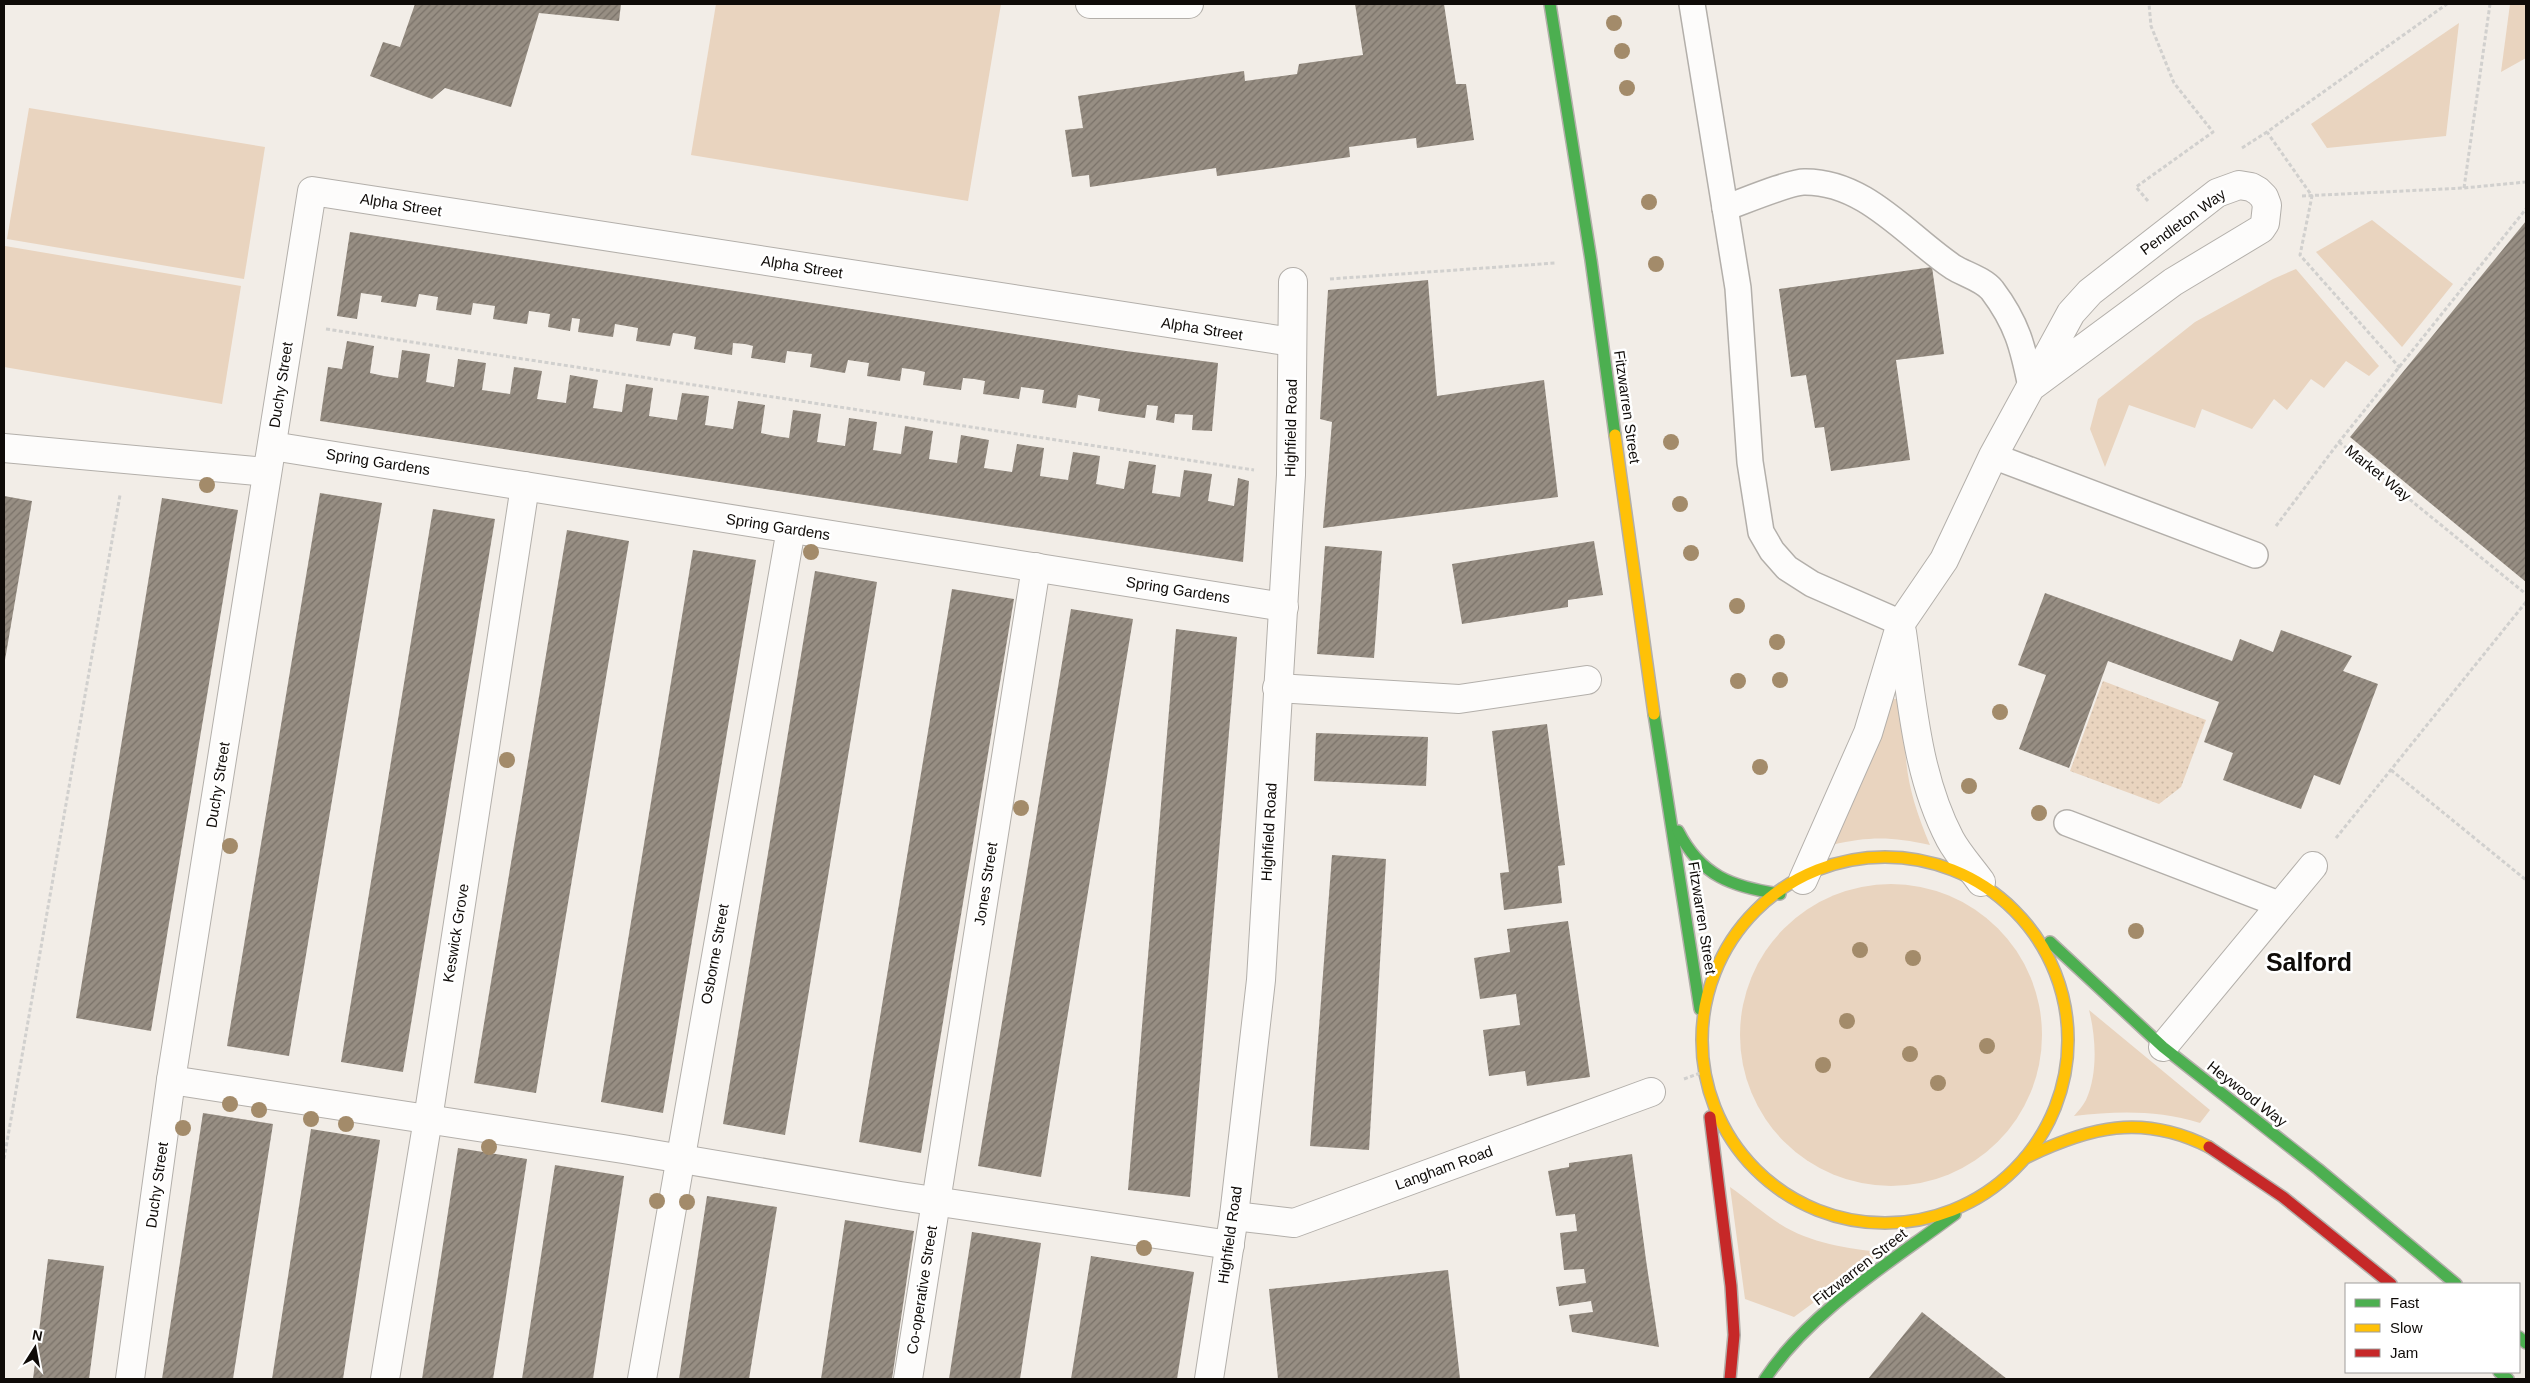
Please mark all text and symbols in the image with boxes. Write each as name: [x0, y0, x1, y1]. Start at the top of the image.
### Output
street label: Pendleton Way: [2137, 185, 2229, 258]
street label: Alpha Street: [359, 190, 444, 219]
street label: Alpha Street: [760, 252, 845, 281]
street label: Alpha Street: [1160, 314, 1245, 343]
street label: Duchy Street: [265, 340, 296, 429]
street label: Fitzwarren Street: [1611, 349, 1644, 465]
street label: Highfield Road: [1281, 379, 1300, 477]
street label: Market Way: [2342, 441, 2415, 505]
street label: Spring Gardens: [325, 445, 431, 478]
street label: Spring Gardens: [725, 510, 831, 543]
street label: Spring Gardens: [1125, 573, 1231, 606]
street label: Duchy Street: [202, 740, 233, 829]
street label: Highfield Road: [1257, 782, 1280, 882]
street label: Jones Street: [971, 840, 1001, 927]
street label: Fitzwarren Street: [1685, 860, 1720, 976]
street label: Keswick Grove: [439, 882, 472, 984]
street label: Osborne Street: [697, 902, 732, 1005]
district label: Salford: [2266, 948, 2352, 976]
street label: Heywood Way: [2204, 1057, 2291, 1130]
street label: Duchy Street: [142, 1140, 171, 1229]
street label: Langham Road: [1393, 1142, 1495, 1193]
street label: Highfield Road: [1214, 1185, 1245, 1285]
street label: Co-operative Street: [903, 1224, 940, 1355]
street label: Fitzwarren Street: [1809, 1224, 1911, 1308]
legend: [2345, 1283, 2520, 1373]
text: Fast: [2390, 1294, 2420, 1311]
text: Slow: [2390, 1319, 2423, 1336]
north arrow: [10, 1323, 60, 1373]
text: N: [31, 1326, 44, 1344]
text: Jam: [2390, 1344, 2418, 1361]

